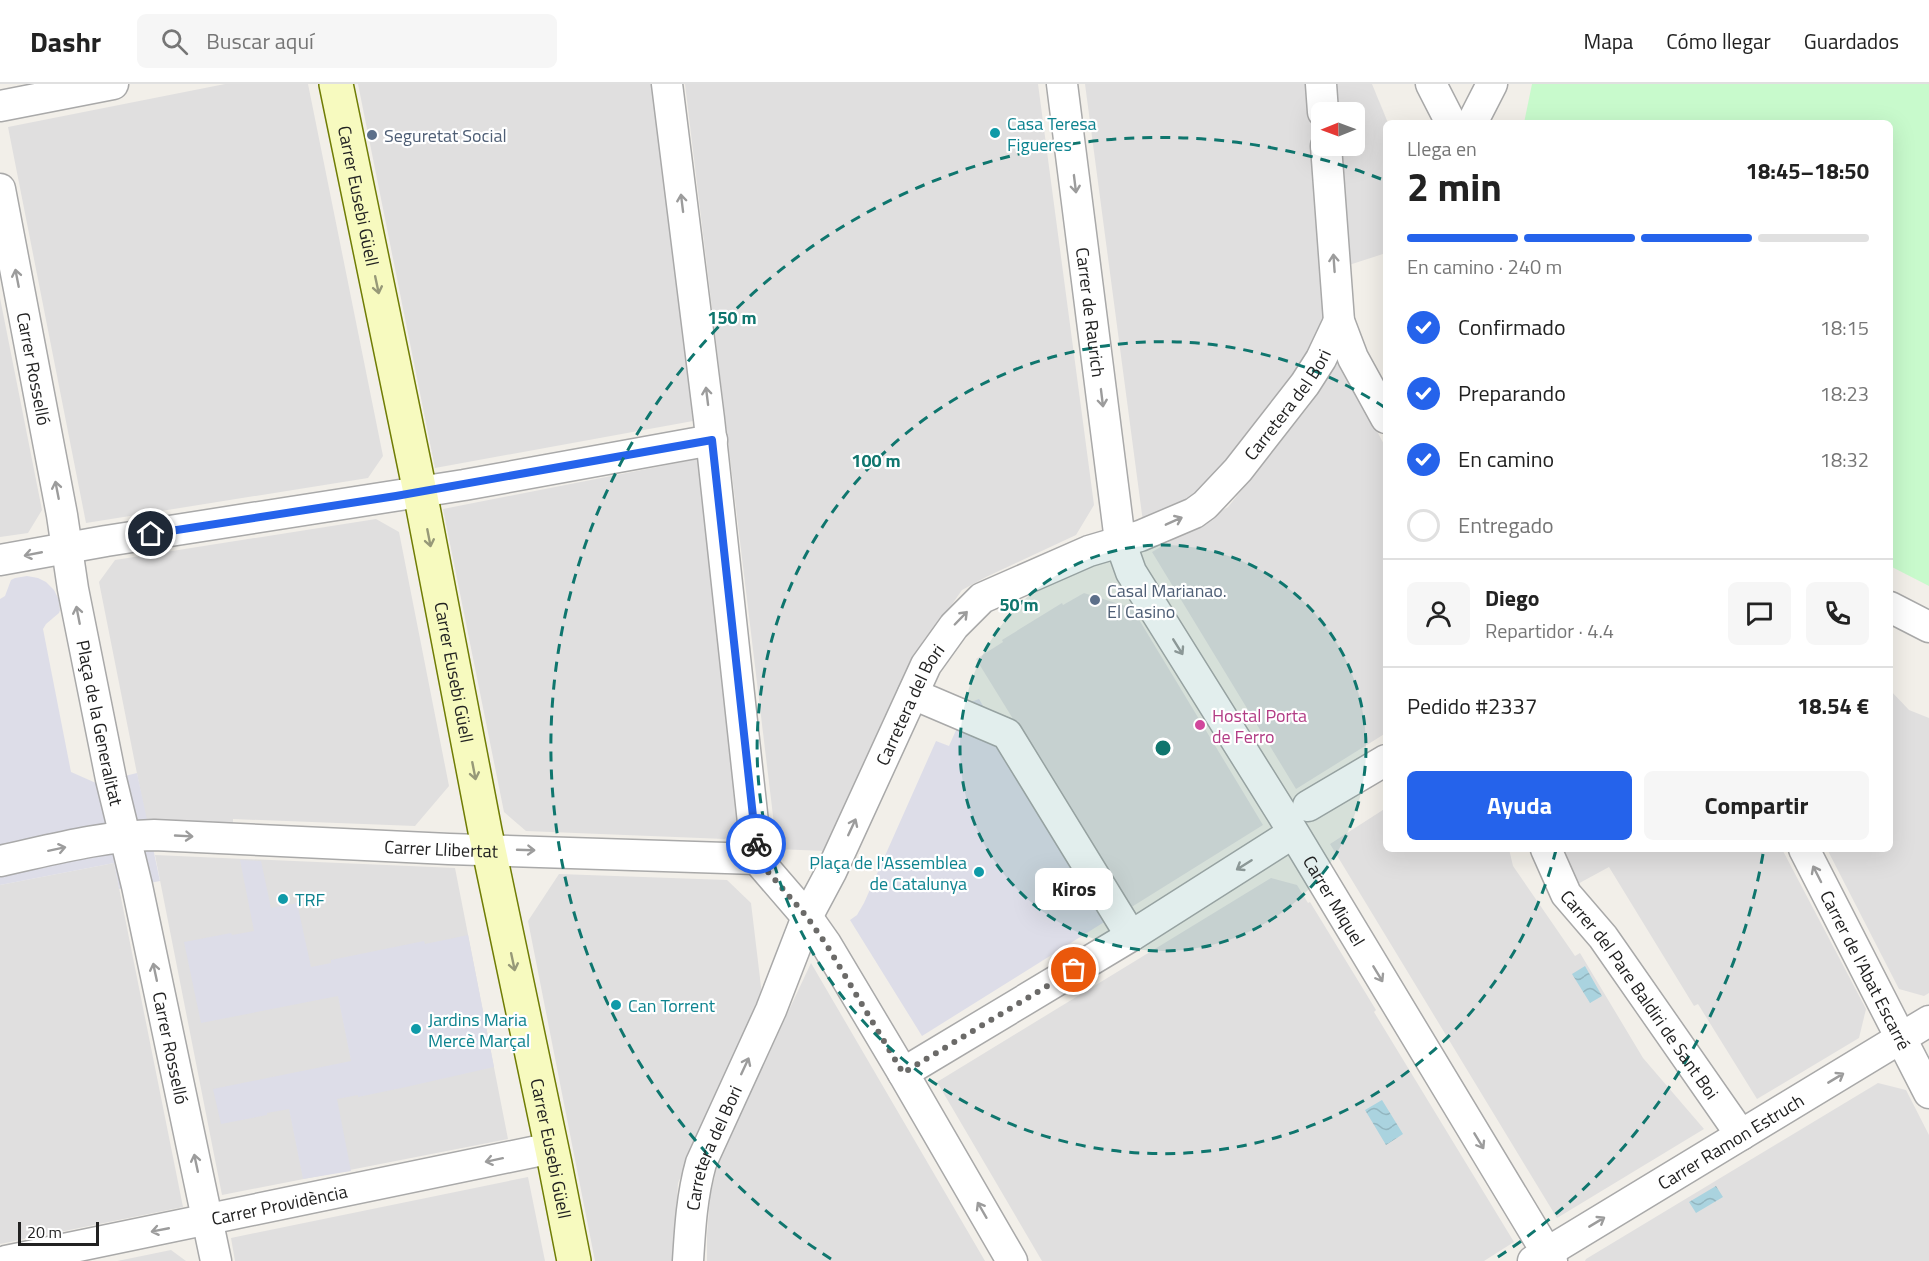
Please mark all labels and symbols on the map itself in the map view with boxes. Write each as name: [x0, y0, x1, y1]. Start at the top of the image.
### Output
north arrow: [1311, 102, 1365, 156]
place label: Casa Teresa Figueres: [1007, 110, 1097, 158]
place label: Seguretat Social: [384, 122, 507, 149]
street label: Carrer Eusebi Güell: [331, 123, 387, 268]
marker: Casa Teresa Figueres: [988, 126, 1002, 140]
marker: Seguretat Social: [365, 128, 379, 142]
one-way arrow: [1069, 173, 1080, 193]
one-way arrow: [676, 194, 687, 213]
street label: Carrer de Raurich: [1069, 246, 1113, 379]
one-way arrow: [1329, 253, 1340, 273]
one-way arrow: [11, 269, 22, 288]
one-way arrow: [372, 275, 383, 295]
text: 150 m: [707, 304, 757, 331]
street label: Carrer Rosselló: [10, 310, 58, 428]
street label: Carretera del Bori: [1237, 344, 1337, 466]
one-way arrow: [701, 387, 712, 407]
one-way arrow: [1097, 387, 1108, 407]
text: 100 m: [851, 447, 901, 474]
one-way arrow: [51, 481, 62, 500]
pin: [125, 508, 176, 559]
one-way arrow: [1165, 515, 1183, 526]
one-way arrow: [424, 528, 435, 547]
one-way arrow: [24, 549, 44, 560]
place label: Casal Marianao. El Casino: [1107, 577, 1227, 625]
text: 50 m: [999, 591, 1039, 618]
marker: Casal Marianao. El Casino: [1088, 593, 1102, 607]
street label: Carrer Eusebi Güell: [428, 600, 481, 745]
one-way arrow: [72, 605, 83, 625]
one-way arrow: [954, 611, 968, 626]
street label: Plaça de la Generalitat: [70, 637, 131, 809]
street label: Carretera del Bori: [868, 638, 951, 770]
one-way arrow: [1172, 638, 1184, 655]
place label: Hostal Porta de Ferro: [1212, 702, 1307, 750]
marker: Hostal Porta de Ferro: [1193, 718, 1207, 732]
centre of rings: [1153, 738, 1173, 758]
one-way arrow: [469, 760, 480, 780]
courier: [726, 814, 786, 874]
one-way arrow: [847, 818, 858, 836]
one-way arrow: [174, 831, 194, 842]
street label: Carrer Llibertat: [384, 832, 499, 864]
one-way arrow: [47, 842, 66, 854]
one-way arrow: [516, 845, 536, 856]
place label: Plaça de l'Assemblea de Catalunya: [809, 849, 967, 897]
street label: Carrer Miquel: [1297, 850, 1372, 951]
one-way arrow: [1236, 859, 1253, 871]
marker: Plaça de l'Assemblea de Catalunya: [972, 865, 986, 879]
one-way arrow: [1811, 866, 1823, 883]
callout: Kiros: [1035, 868, 1113, 910]
street label: Carrer del Pare Baldiri de Sant Boi: [1554, 884, 1726, 1105]
street label: Carrer de l'Abat Escarré: [1814, 885, 1918, 1055]
place label: TRF: [295, 886, 325, 913]
marker: TRF: [276, 892, 290, 906]
pin: [1048, 944, 1099, 995]
one-way arrow: [508, 951, 519, 971]
one-way arrow: [149, 962, 160, 982]
one-way arrow: [1372, 965, 1384, 982]
street label: Carrer Rosselló: [146, 989, 196, 1107]
place label: Can Torrent: [628, 992, 716, 1019]
marker: Can Torrent: [609, 998, 623, 1012]
place label: Jardins Maria Mercè Marçal: [428, 1006, 530, 1054]
marker: Jardins Maria Mercè Marçal: [409, 1022, 423, 1036]
one-way arrow: [740, 1058, 752, 1076]
one-way arrow: [1827, 1072, 1844, 1084]
street label: Carrer Eusebi Güell: [524, 1076, 579, 1221]
street label: Carretera del Bori: [679, 1081, 748, 1212]
street label: Carrer Ramon Estruch: [1652, 1087, 1809, 1196]
one-way arrow: [1473, 1132, 1485, 1149]
one-way arrow: [189, 1153, 201, 1172]
one-way arrow: [485, 1155, 505, 1166]
street label: Carrer Providència: [209, 1177, 350, 1232]
one-way arrow: [976, 1202, 988, 1219]
one-way arrow: [1588, 1216, 1605, 1228]
scale bar: [18, 1219, 99, 1246]
one-way arrow: [150, 1225, 170, 1236]

